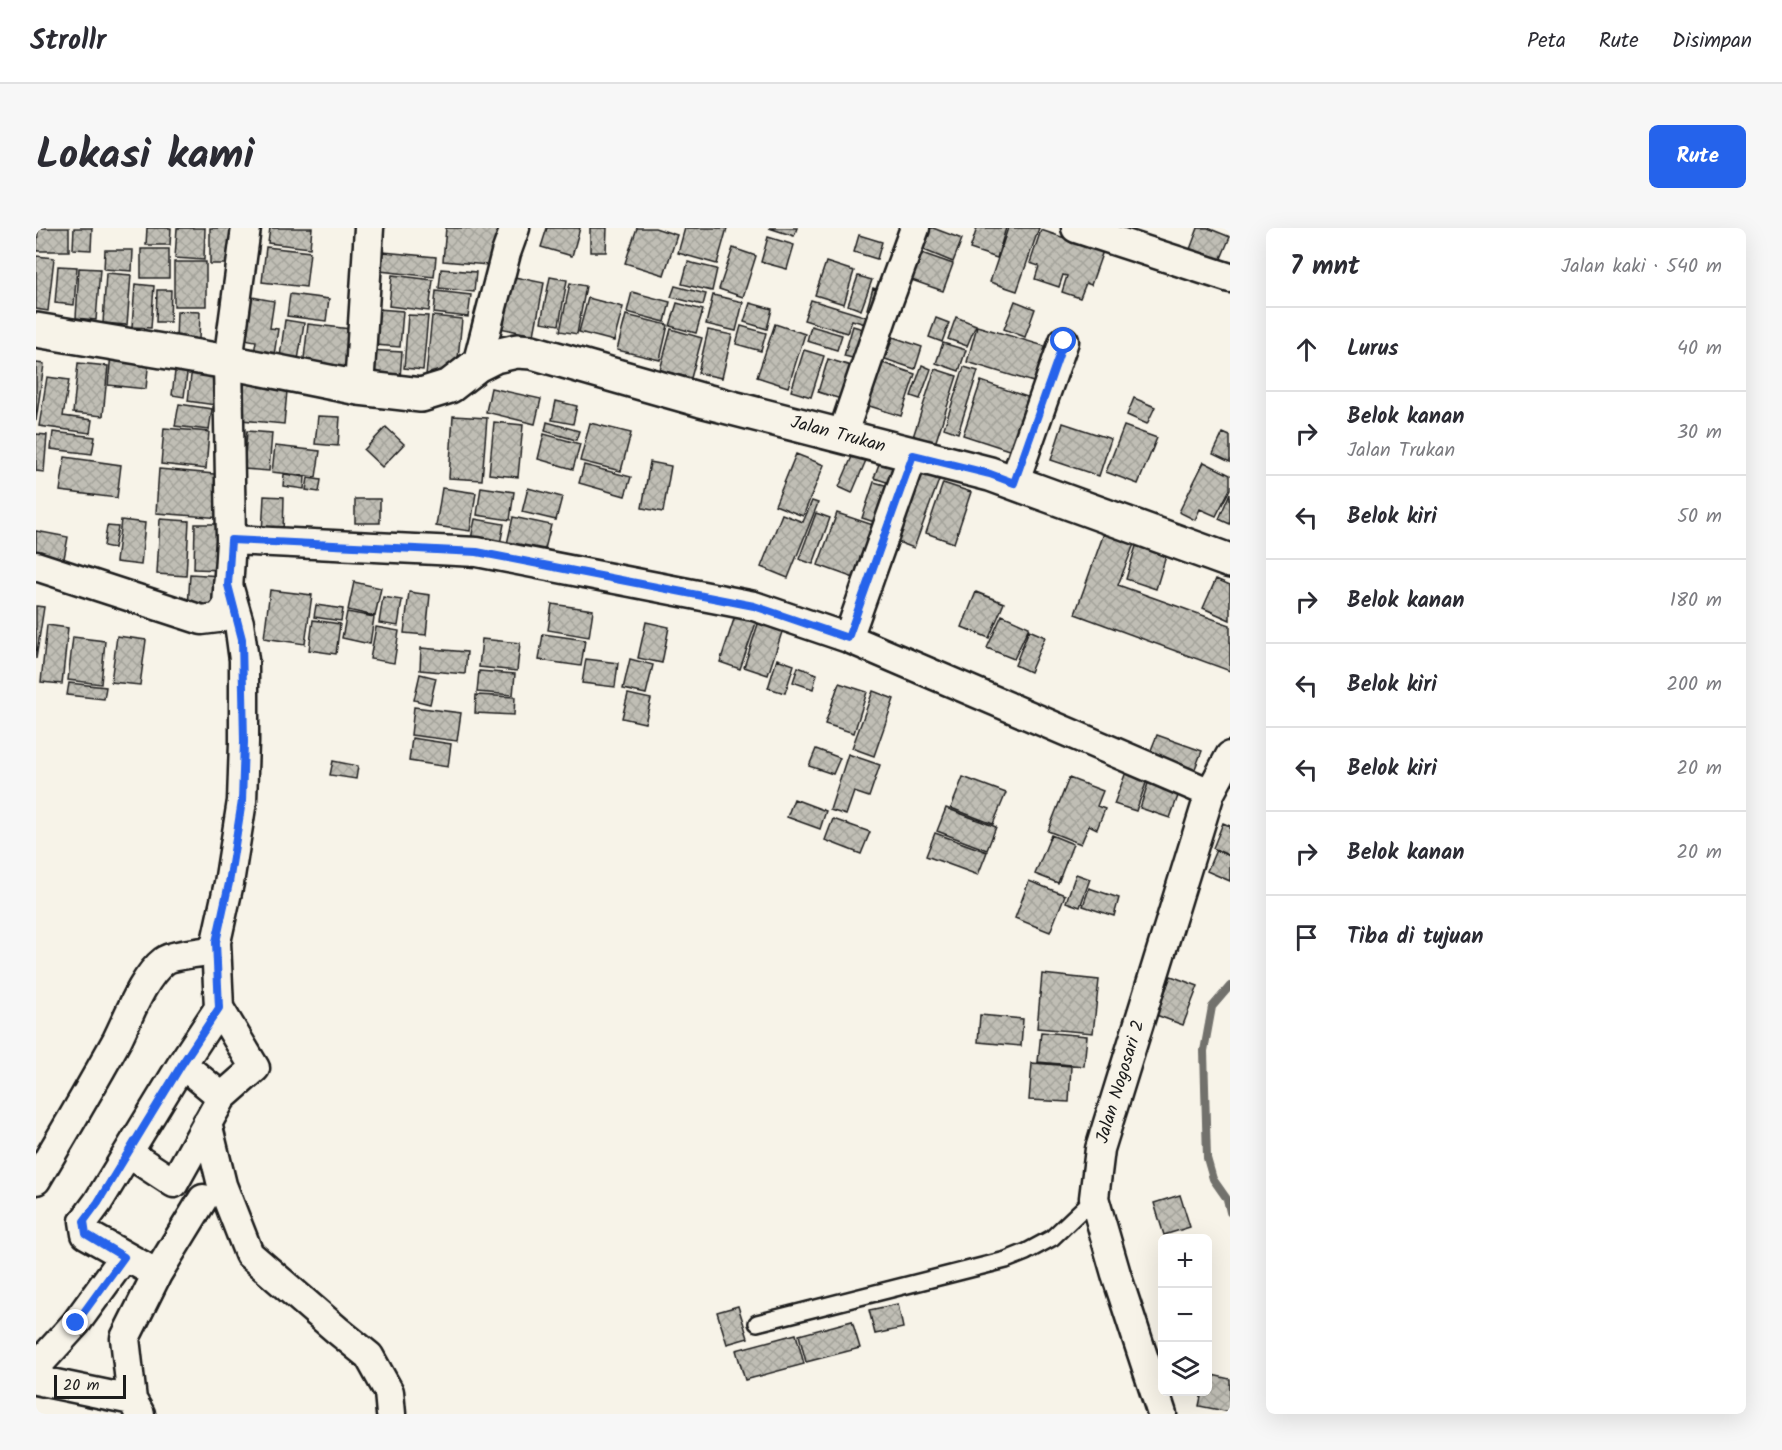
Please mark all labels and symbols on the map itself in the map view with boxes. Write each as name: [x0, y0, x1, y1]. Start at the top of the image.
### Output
route start: [1050, 327, 1076, 353]
street label: Jalan Trukan: [787, 408, 889, 462]
street label: Jalan Nogosari 2: [1088, 1017, 1154, 1147]
route end: [62, 1309, 88, 1335]
scale bar: [54, 1372, 126, 1400]

